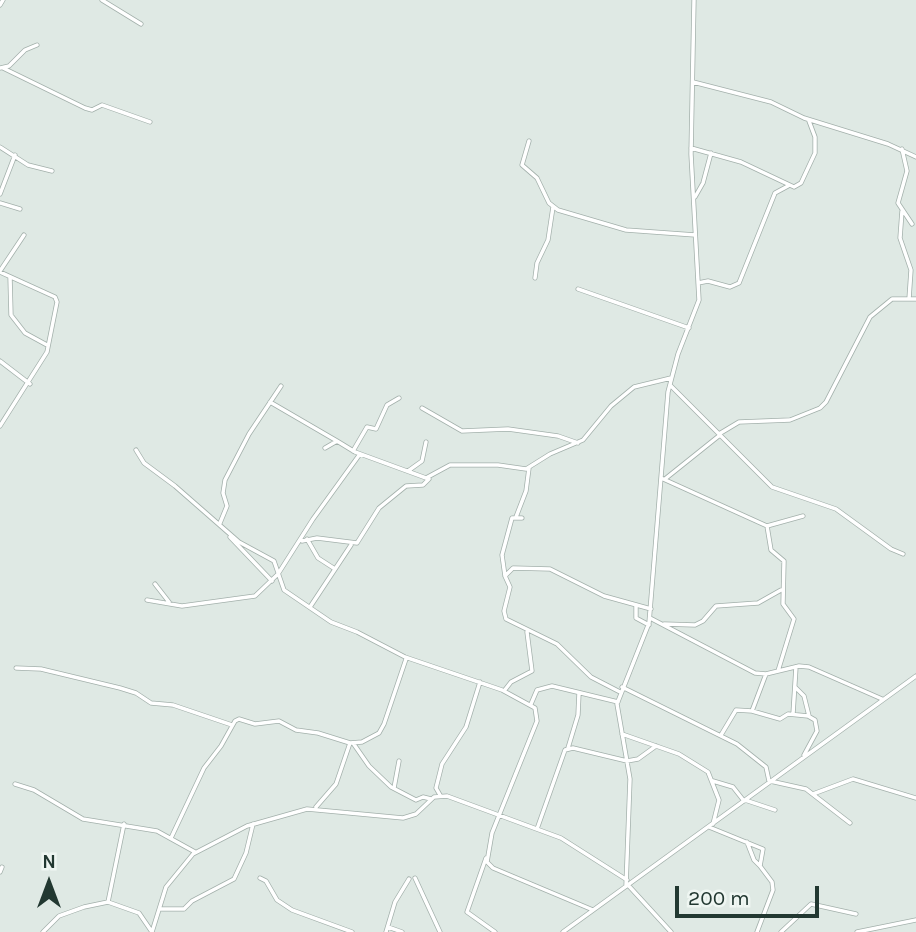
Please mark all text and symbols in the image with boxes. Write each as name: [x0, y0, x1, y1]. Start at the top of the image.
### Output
north arrow: [14, 848, 84, 918]
text: N: [42, 851, 56, 873]
scale bar: [678, 872, 822, 916]
text: 200 m: [688, 886, 750, 910]

